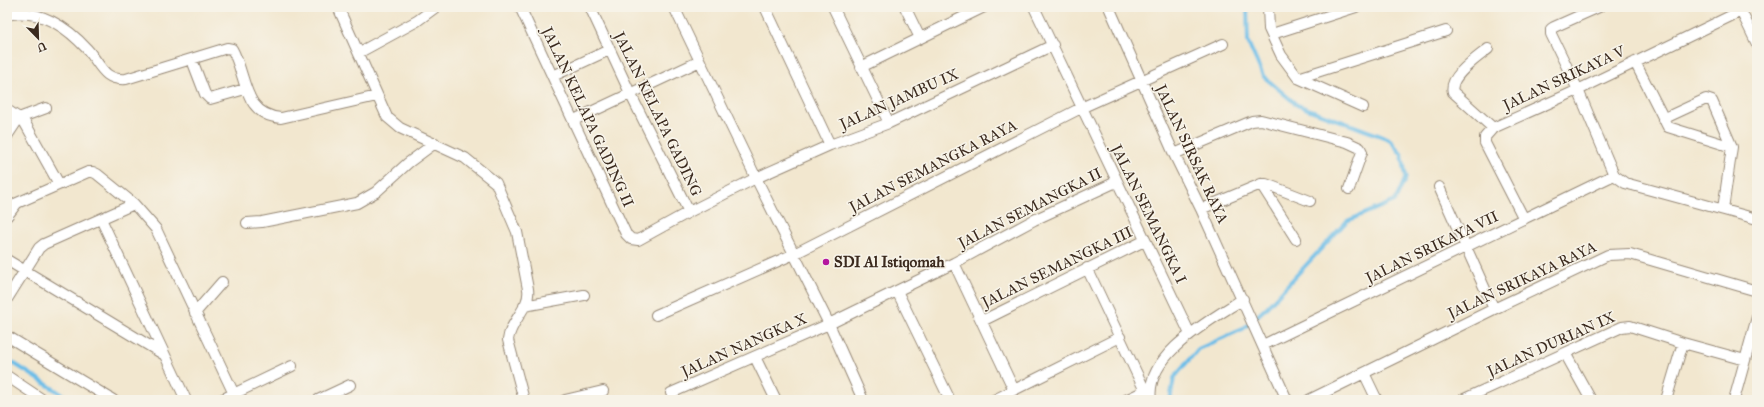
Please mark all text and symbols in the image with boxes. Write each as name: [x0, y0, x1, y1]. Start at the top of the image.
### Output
north arrow: [18, 18, 58, 58]
street label: JALAN KELAPA GADING II: [536, 22, 638, 210]
street label: JALAN KELAPA GADING: [609, 27, 706, 200]
text: U: [35, 39, 48, 55]
street label: JALAN SRIKAYA V: [1498, 42, 1629, 116]
street label: JALAN JAMBU IX: [835, 65, 962, 135]
street label: JALAN SIRSAK RAYA: [1150, 80, 1232, 227]
street label: JALAN SEMANGKA RAYA: [844, 116, 1020, 218]
street label: JALAN SEMANGKA I: [1106, 140, 1191, 287]
street label: JALAN SEMANGKA II: [953, 164, 1105, 254]
street label: JALAN SRIKAYA VII: [1361, 207, 1502, 289]
street label: JALAN SEMANGKA III: [977, 223, 1136, 313]
street label: JALAN SRIKAYA RAYA: [1443, 238, 1600, 324]
place label: SDI Al Istiqomah: [834, 253, 945, 272]
marker: SDI Al Istiqomah: [821, 257, 831, 267]
street label: JALAN DURIAN IX: [1482, 308, 1619, 382]
street label: JALAN NANGKA X: [677, 309, 810, 383]

